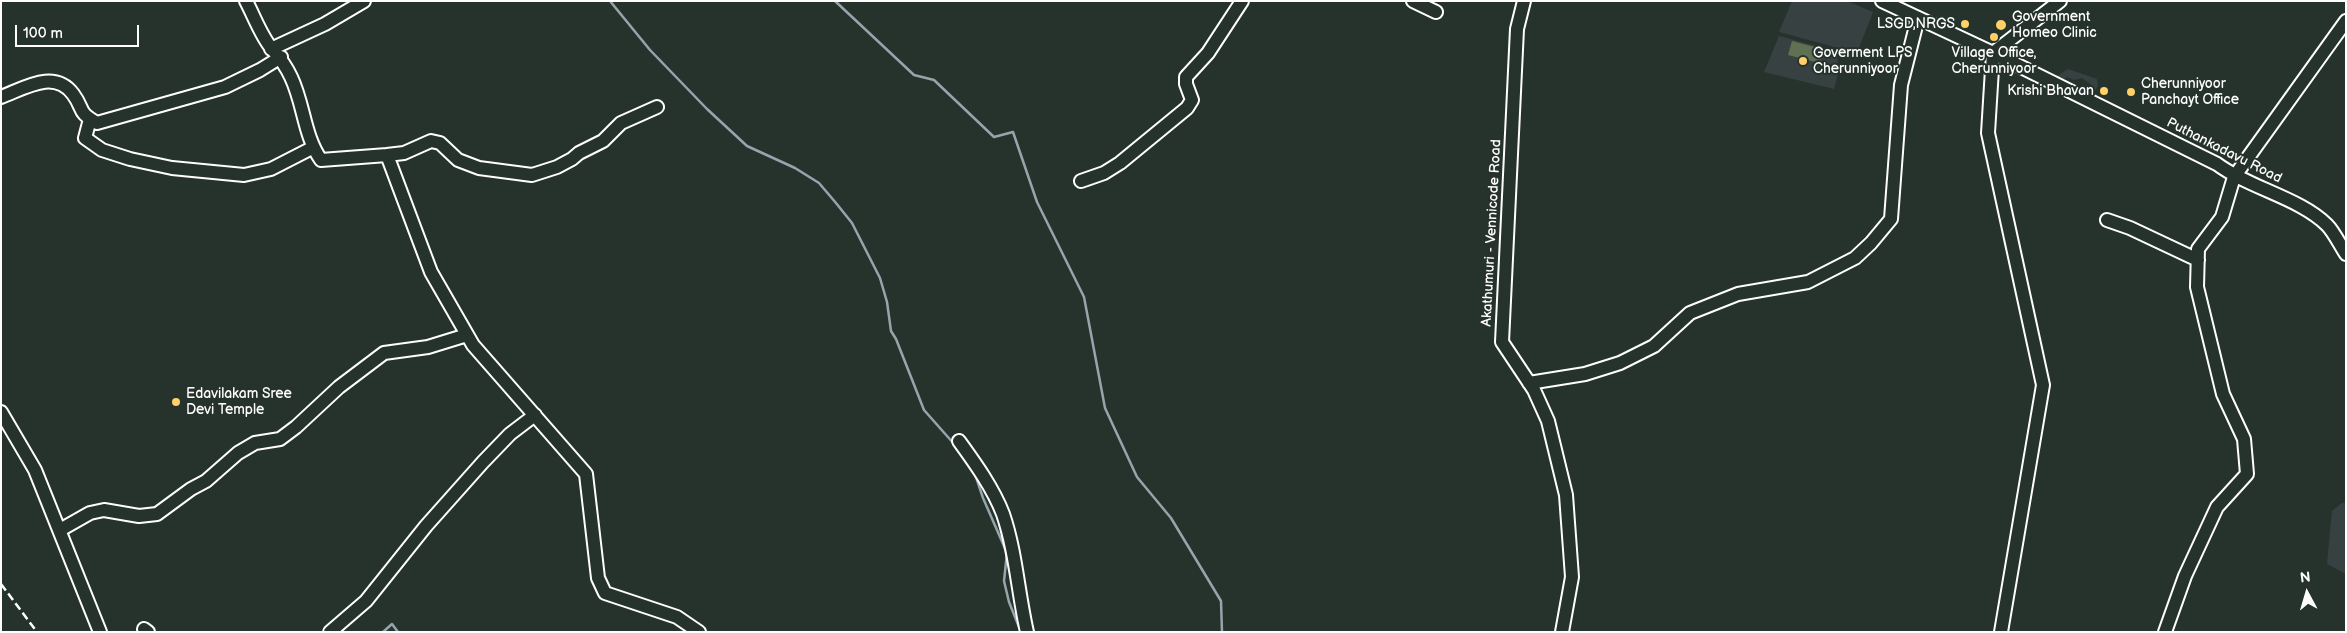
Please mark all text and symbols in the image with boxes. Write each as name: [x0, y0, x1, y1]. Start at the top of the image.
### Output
place label: Government Homeo Clinic: [2012, 9, 2097, 41]
scale bar: [18, 15, 141, 47]
place label: LSGD,NRGS: [1877, 16, 1955, 32]
marker: LSGD,NRGS: [1959, 18, 1971, 30]
marker: Government Homeo Clinic: [1994, 18, 2008, 32]
text: 100 m: [23, 24, 63, 43]
marker: Village Office, Cherunniyoor: [1988, 31, 2000, 43]
place label: Goverment LPS Cherunniyoor: [1813, 45, 1912, 78]
place label: Village Office, Cherunniyoor: [1952, 45, 2036, 78]
marker: Goverment LPS Cherunniyoor: [1797, 55, 1809, 67]
place label: Cherunniyoor Panchayt Office: [2141, 76, 2239, 108]
place label: Krishi Bhavan: [2007, 83, 2094, 99]
marker: Krishi Bhavan: [2098, 85, 2110, 97]
marker: Cherunniyoor Panchayt Office: [2125, 86, 2137, 98]
street label: Puthankadavu Road: [2164, 115, 2284, 187]
street label: Akathumuri - Vennicode Road: [1479, 139, 1505, 327]
place label: Edavilakam Sree Devi Temple: [186, 386, 292, 418]
marker: Edavilakam Sree Devi Temple: [170, 396, 182, 408]
north arrow: [2282, 568, 2332, 618]
text: N: [2299, 569, 2311, 587]

